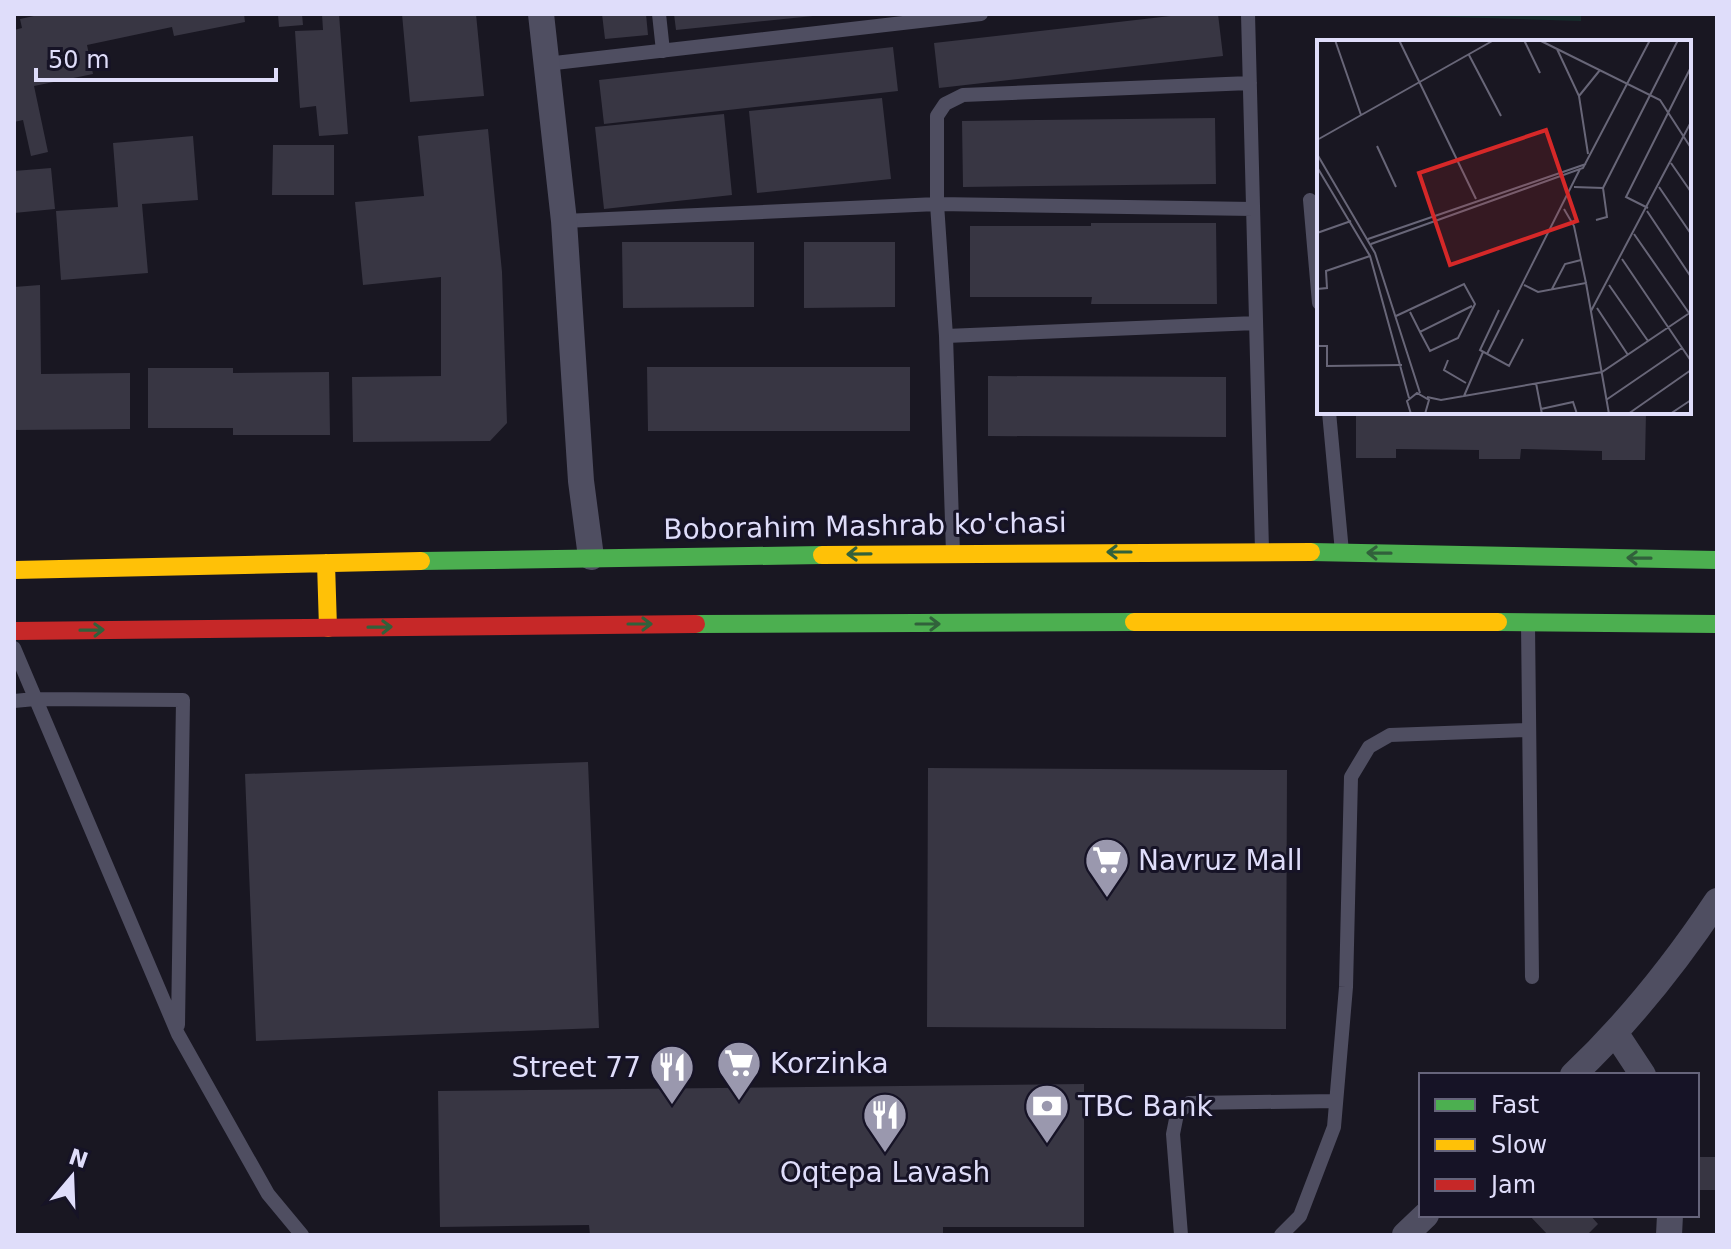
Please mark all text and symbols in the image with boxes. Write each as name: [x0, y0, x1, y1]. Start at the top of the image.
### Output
scale bar: [36, 32, 276, 82]
inset map: [1317, 40, 1691, 414]
text: 50 m: [48, 46, 110, 74]
street label: Boborahim Mashrab ko'chasi: [663, 506, 1067, 546]
one-way arrow: [1106, 544, 1133, 560]
one-way arrow: [1366, 545, 1393, 561]
one-way arrow: [846, 546, 873, 562]
one-way arrow: [1626, 550, 1653, 565]
one-way arrow: [626, 616, 653, 632]
one-way arrow: [914, 616, 941, 631]
one-way arrow: [366, 619, 393, 635]
one-way arrow: [78, 622, 105, 638]
supermarket icon: Navruz Mall: [1083, 836, 1131, 899]
place label: Navruz Mall: [1138, 844, 1302, 877]
supermarket icon: Korzinka: [715, 1039, 763, 1102]
restaurant icon: Street 77: [648, 1043, 696, 1106]
place label: Korzinka: [770, 1047, 889, 1080]
place label: Street 77: [511, 1051, 641, 1084]
legend: [1419, 1073, 1699, 1217]
bank icon: TBC Bank: [1023, 1082, 1071, 1145]
place label: TBC Bank: [1077, 1090, 1213, 1123]
restaurant icon: Oqtepa Lavash: [861, 1091, 909, 1154]
text: Fast: [1491, 1091, 1539, 1119]
text: Slow: [1491, 1131, 1547, 1159]
north arrow: [32, 1137, 112, 1217]
text: N: [66, 1144, 91, 1173]
place label: Oqtepa Lavash: [780, 1156, 990, 1189]
text: Jam: [1489, 1171, 1536, 1199]

